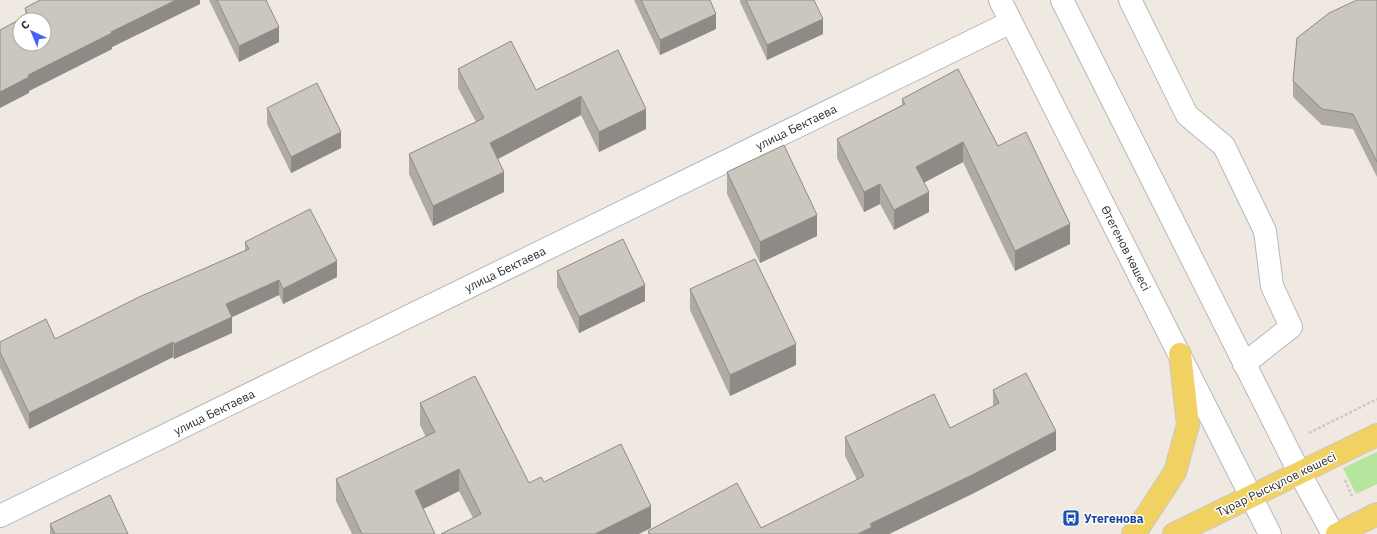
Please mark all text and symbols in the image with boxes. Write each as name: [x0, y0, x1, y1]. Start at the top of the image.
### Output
north arrow: [12, 12, 52, 52]
text: С: [18, 17, 32, 32]
street label: улица Бектаева: [753, 101, 840, 153]
street label: Өтегенов көшесі: [1098, 203, 1154, 293]
street label: улица Бектаева: [462, 243, 549, 295]
street label: улица Бектаева: [171, 386, 258, 438]
street label: Тұрар Рыскұлов көшесі: [1214, 449, 1338, 519]
bus stop icon: Утегенова: [1061, 508, 1081, 528]
place label: Утегенова: [1084, 511, 1144, 526]

